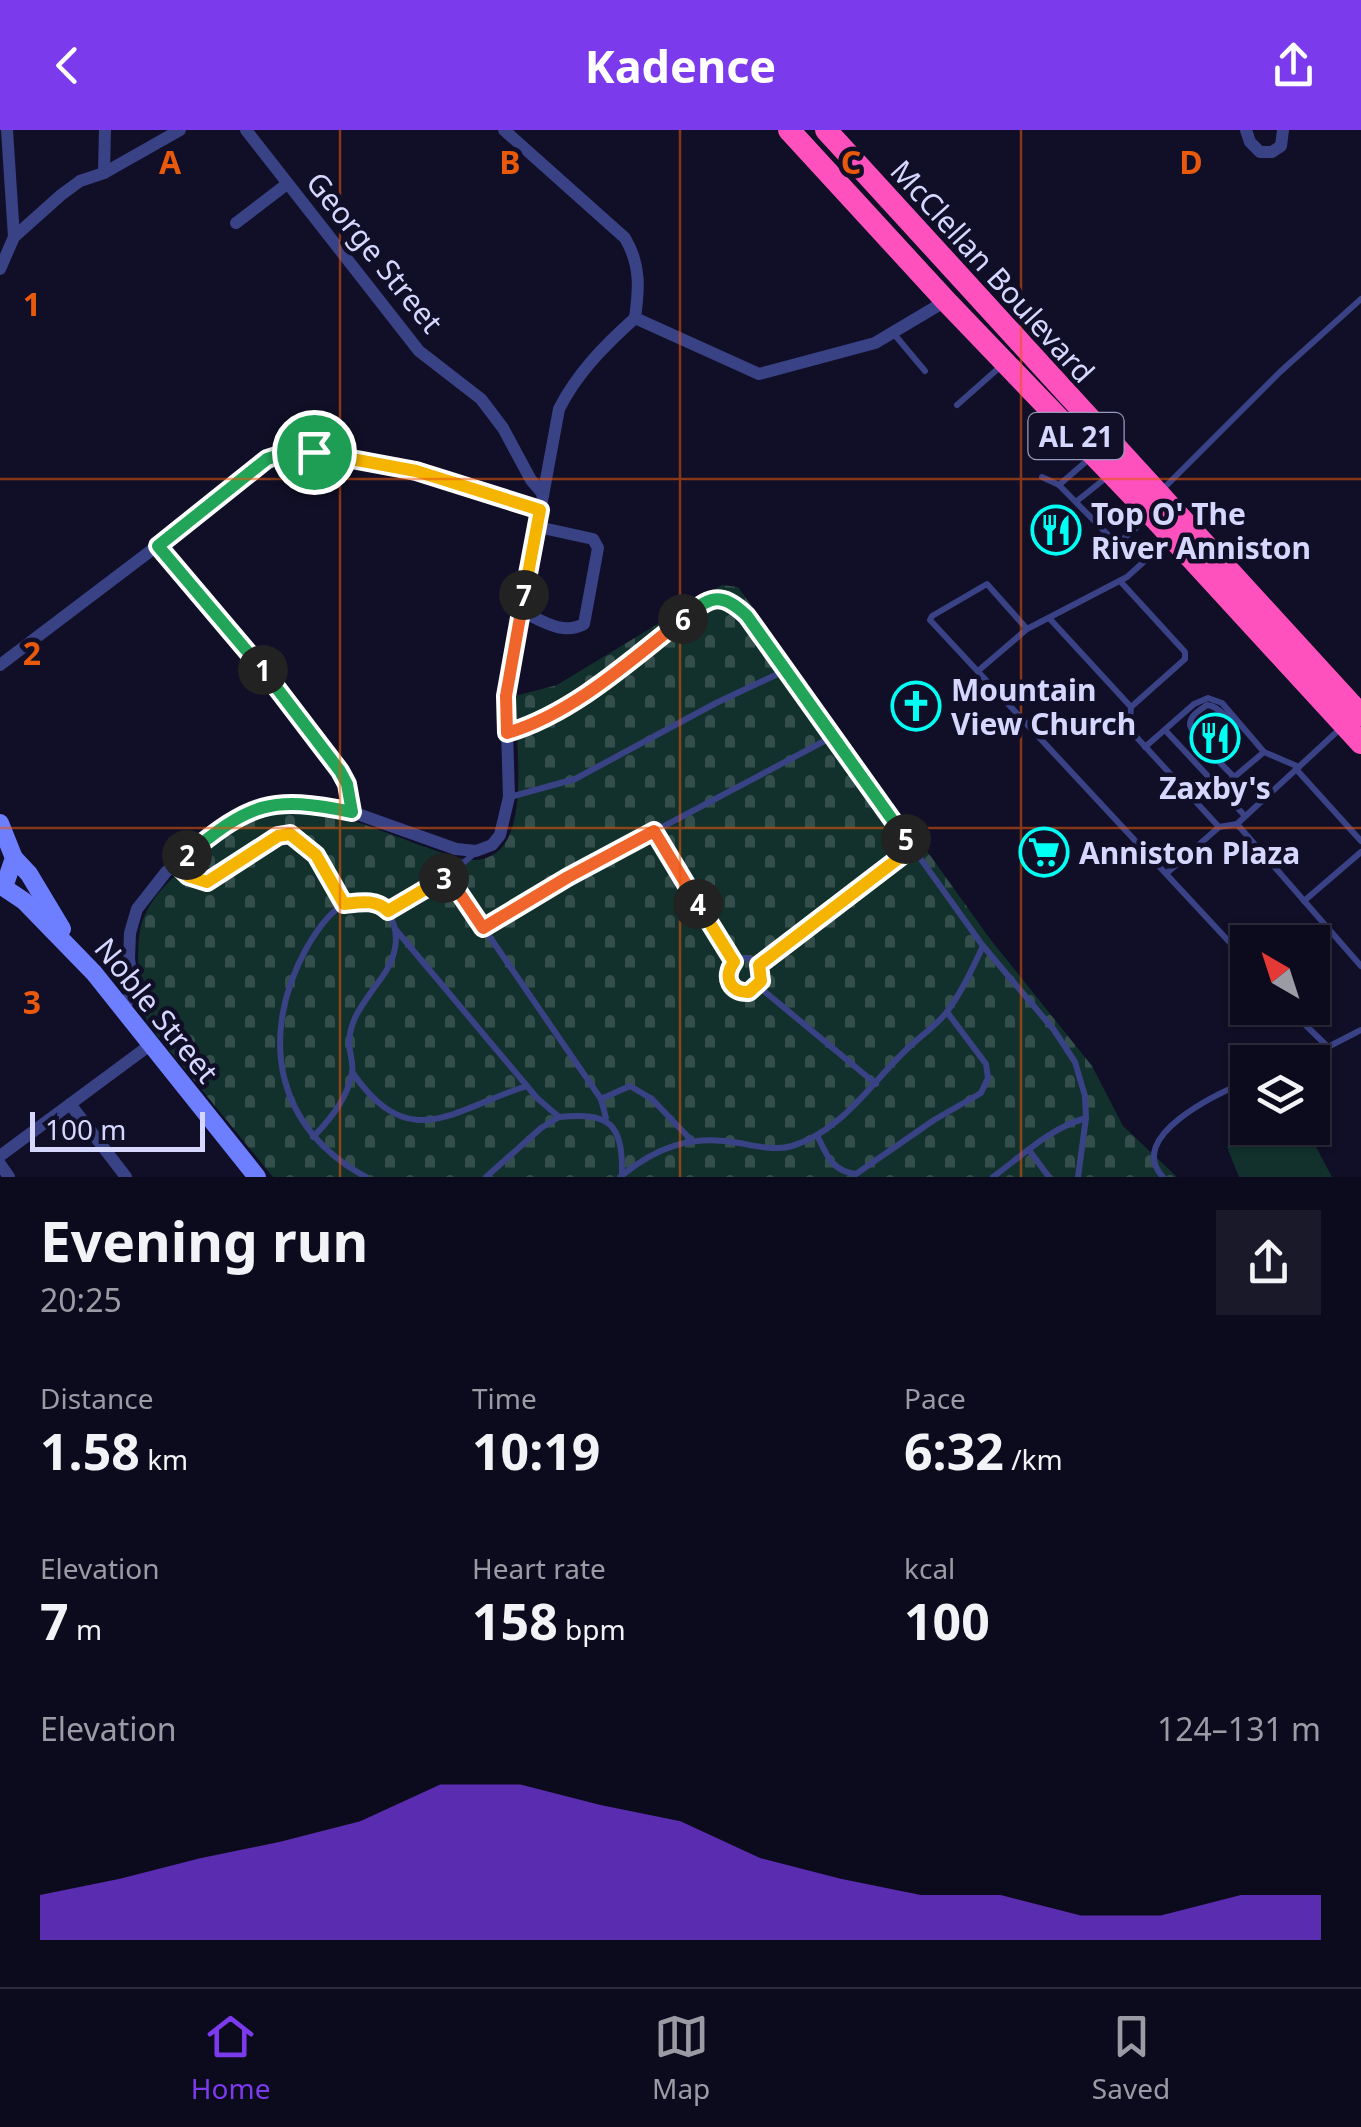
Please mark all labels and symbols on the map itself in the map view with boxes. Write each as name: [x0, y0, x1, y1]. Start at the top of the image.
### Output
text: A: [159, 140, 182, 183]
text: B: [499, 140, 521, 183]
text: C: [841, 140, 861, 183]
text: D: [1179, 140, 1203, 183]
street label: McClellan Boulevard: [882, 151, 1104, 391]
street label: George Street: [297, 163, 453, 341]
text: 1: [23, 282, 41, 325]
pin: [272, 410, 357, 495]
road number: AL 21: [1028, 413, 1124, 459]
place label: Top O' The River Anniston: [1091, 493, 1311, 568]
restaurant icon: Top O' The River Anniston: [1030, 504, 1082, 556]
pin: 7: [499, 570, 549, 620]
pin: 6: [658, 594, 708, 644]
text: 2: [23, 631, 41, 674]
pin: 1: [238, 645, 288, 695]
place label: Mountain View Church: [951, 669, 1136, 744]
church icon: Mountain View Church: [890, 680, 942, 732]
restaurant icon: Zaxby's: [1189, 712, 1241, 764]
place label: Zaxby's: [1159, 767, 1271, 808]
pin: 5: [881, 814, 931, 864]
supermarket icon: Anniston Plaza: [1018, 826, 1070, 878]
pin: 2: [162, 830, 212, 880]
place label: Anniston Plaza: [1079, 832, 1300, 873]
pin: 3: [419, 853, 469, 903]
pin: 4: [673, 879, 723, 929]
north arrow: [1230, 925, 1330, 1025]
street label: Noble Street: [86, 929, 228, 1091]
text: 3: [23, 980, 41, 1023]
scale bar: [30, 1107, 205, 1151]

